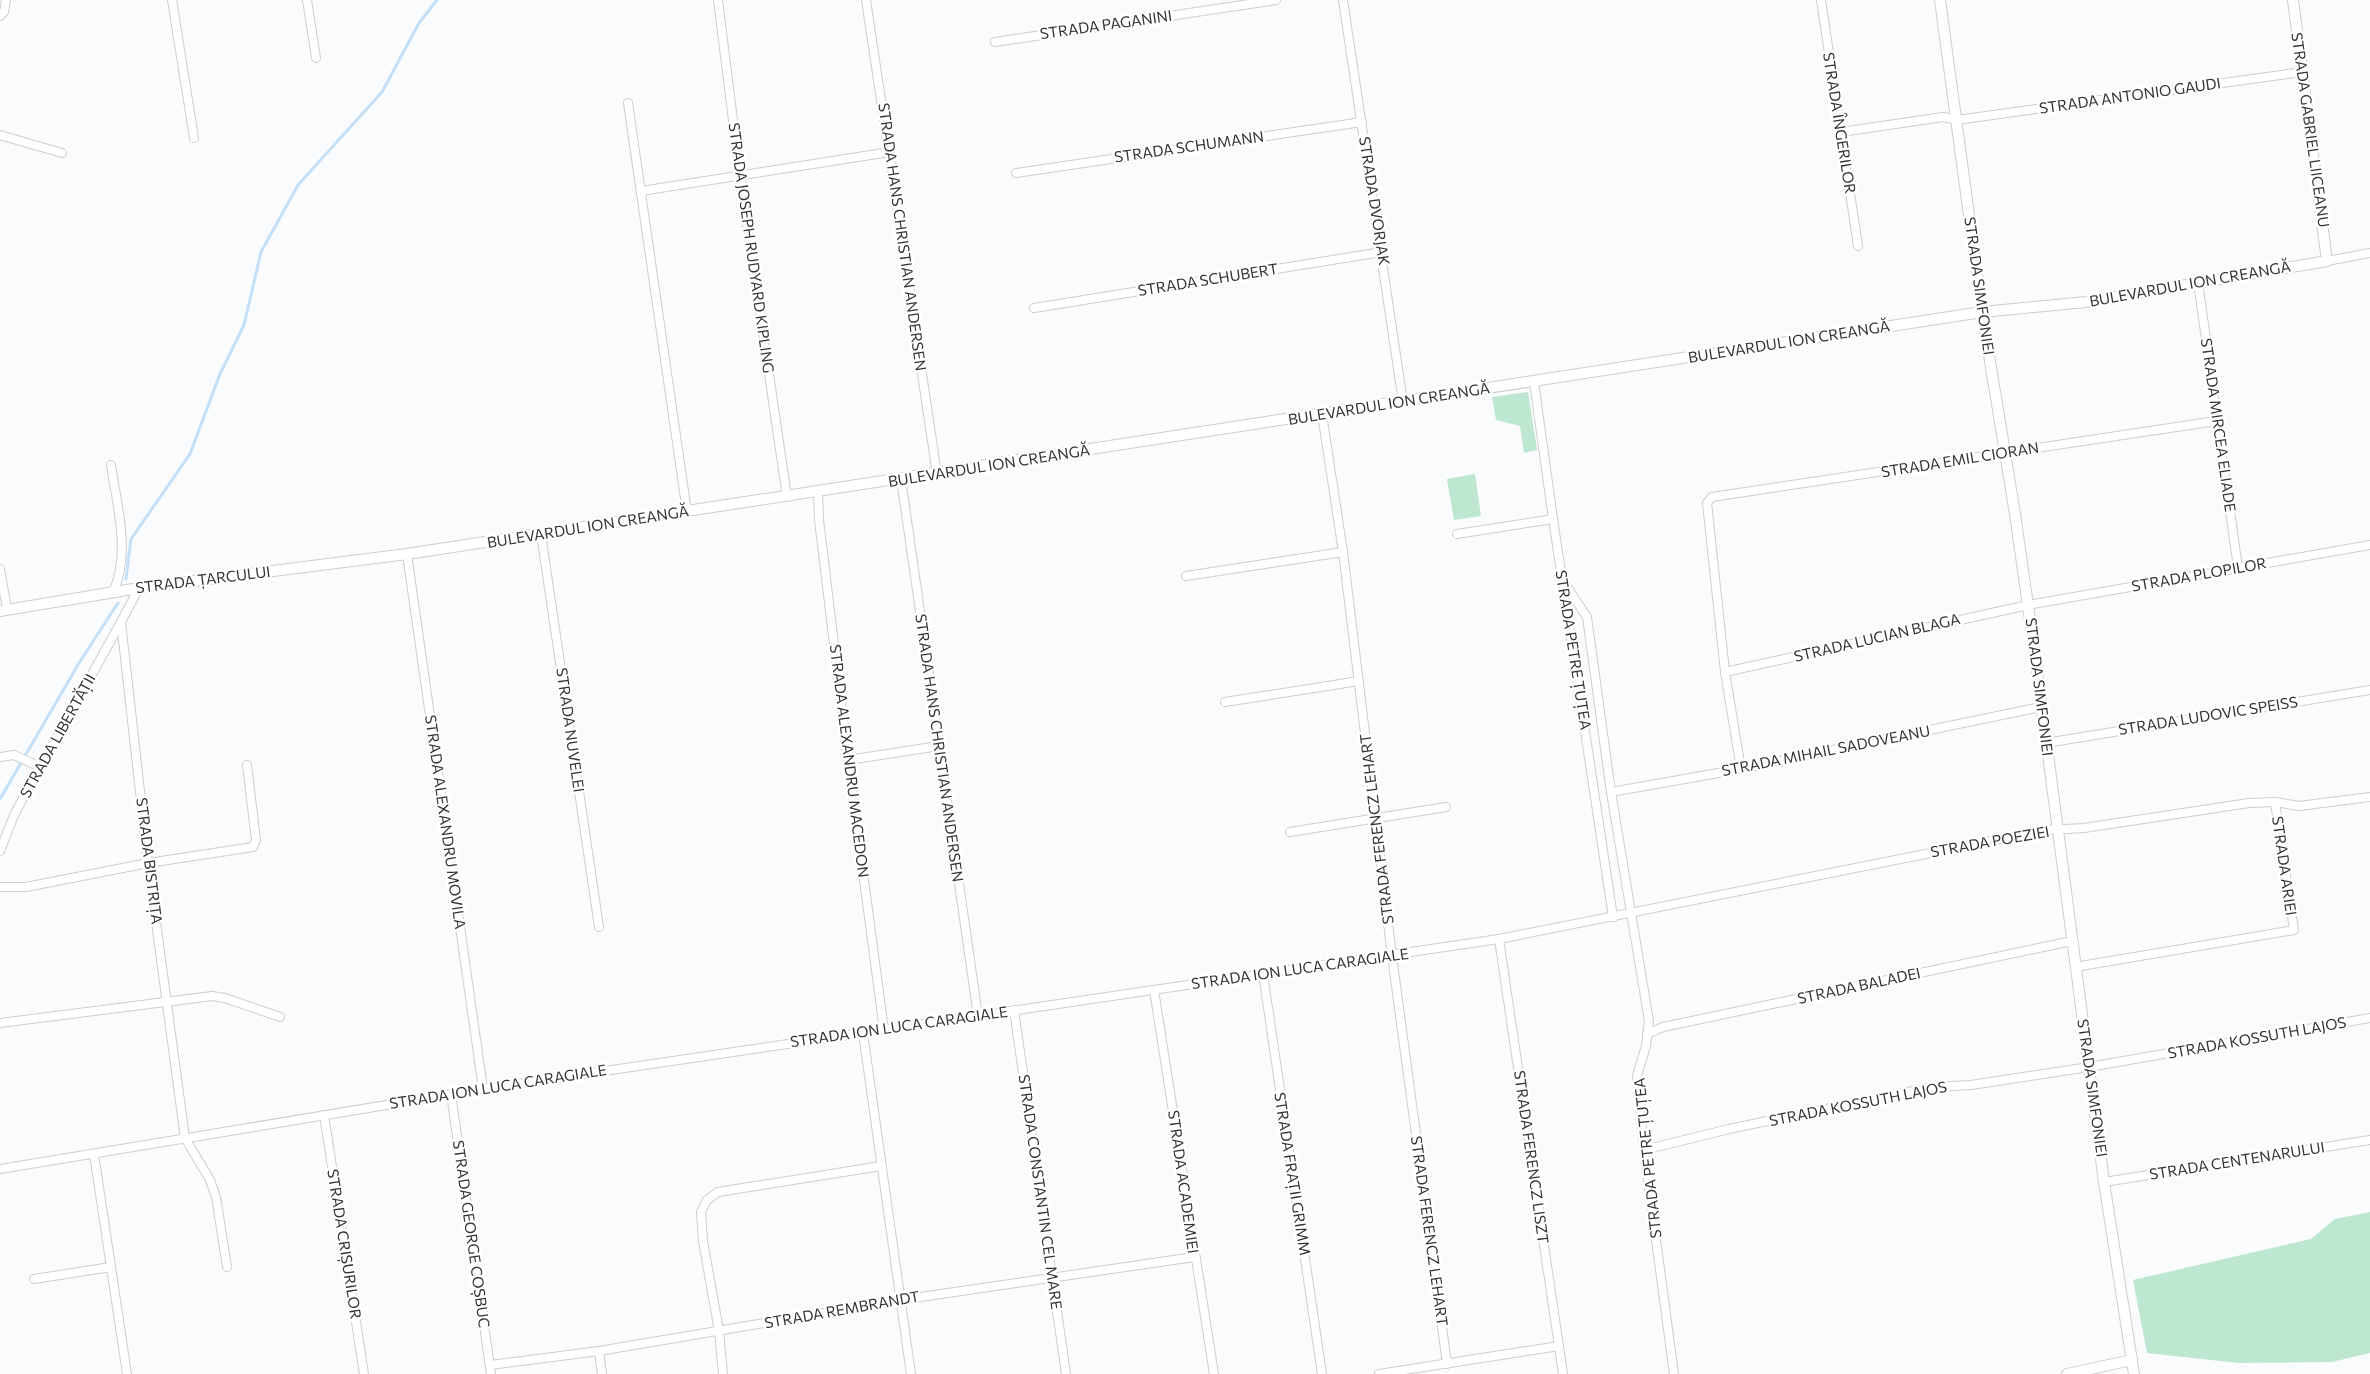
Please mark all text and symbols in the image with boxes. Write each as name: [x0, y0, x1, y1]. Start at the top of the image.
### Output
street label: STRADA PAGANINI: [1039, 6, 1173, 42]
street label: STRADA GABRIEL LIICEANU: [2288, 31, 2334, 229]
street label: STRADA ÎNGERILOR: [1820, 51, 1861, 195]
street label: STRADA ANTONIO GAUDI: [2038, 73, 2222, 117]
street label: STRADA HANS CHRISTIAN ANDERSEN: [875, 102, 931, 372]
street label: STRADA JOSEPH RUDYARD KIPLING: [725, 121, 779, 374]
street label: STRADA SCHUMANN: [1113, 127, 1265, 165]
street label: STRADA DVORJAK: [1356, 135, 1394, 267]
street label: STRADA SIMFONIEI: [1961, 216, 1999, 356]
street label: BULEVARDUL ION CREANGĂ: [2088, 255, 2292, 310]
street label: STRADA SCHUBERT: [1136, 259, 1280, 299]
street label: BULEVARDUL ION CREANGĂ: [1687, 315, 1891, 366]
street label: STRADA MIRCEA ELIADE: [2198, 337, 2240, 513]
street label: BULEVARDUL ION CREANGĂ: [1287, 377, 1491, 428]
street label: STRADA EMIL CIORAN: [1880, 438, 2040, 480]
street label: BULEVARDUL ION CREANGĂ: [887, 439, 1091, 490]
street label: BULEVARDUL ION CREANGĂ: [486, 500, 690, 551]
street label: STRADA PLOPILOR: [2130, 553, 2268, 595]
street label: STRADA ȚARCULUI: [134, 562, 272, 598]
street label: STRADA PETRE ȚUȚEA: [1550, 569, 1596, 731]
street label: STRADA LUCIAN BLAGA: [1792, 609, 1962, 665]
street label: STRADA HANS CHRISTIAN ANDERSEN: [912, 613, 968, 883]
street label: STRADA SIMFONIEI: [2023, 617, 2057, 757]
street label: STRADA ALEXANDRU MACEDON: [827, 643, 873, 879]
street label: STRADA NUVELEI: [553, 666, 589, 793]
street label: STRADA LIBERTĂȚII: [15, 670, 100, 802]
street label: STRADA LUDOVIC SPEISS: [2117, 692, 2299, 738]
street label: STRADA ALEXANDRU MOVILA: [422, 714, 470, 930]
street label: STRADA MIHAIL SADOVEANU: [1720, 721, 1932, 779]
street label: STRADA FERENCZ LEHART: [1355, 732, 1397, 925]
street label: STRADA BISTRIȚA: [131, 797, 167, 925]
street label: STRADA ARIEI: [2269, 815, 2301, 917]
street label: STRADA POEZIEI: [1929, 822, 2051, 860]
street label: STRADA ION LUCA CARAGIALE: [1190, 944, 1410, 992]
street label: STRADA BALADEI: [1796, 963, 1922, 1007]
street label: STRADA ION LUCA CARAGIALE: [789, 1002, 1009, 1050]
street label: STRADA KOSSUTH LAJOS: [2166, 1012, 2348, 1062]
street label: STRADA SIMFONIEI: [2074, 1018, 2112, 1158]
street label: STRADA ION LUCA CARAGIALE: [388, 1060, 608, 1112]
street label: STRADA FERENCZ LISZT: [1511, 1069, 1553, 1245]
street label: STRADA CONSTANTIN CEL MARE: [1016, 1073, 1066, 1311]
street label: STRADA PETRE ȚUȚEA: [1630, 1077, 1666, 1239]
street label: STRADA KOSSUTH LAJOS: [1767, 1077, 1949, 1129]
street label: STRADA FRAȚII GRIMM: [1269, 1091, 1315, 1257]
street label: STRADA ACADEMIEI: [1165, 1109, 1203, 1255]
street label: STRADA FERENCZ LEHART: [1408, 1135, 1452, 1327]
street label: STRADA CENTENARULUI: [2148, 1137, 2326, 1183]
street label: STRADA GEORGE COȘBUC: [448, 1139, 494, 1329]
street label: STRADA CRIȘURILOR: [322, 1168, 366, 1320]
street label: STRADA REMBRANDT: [763, 1286, 921, 1332]

